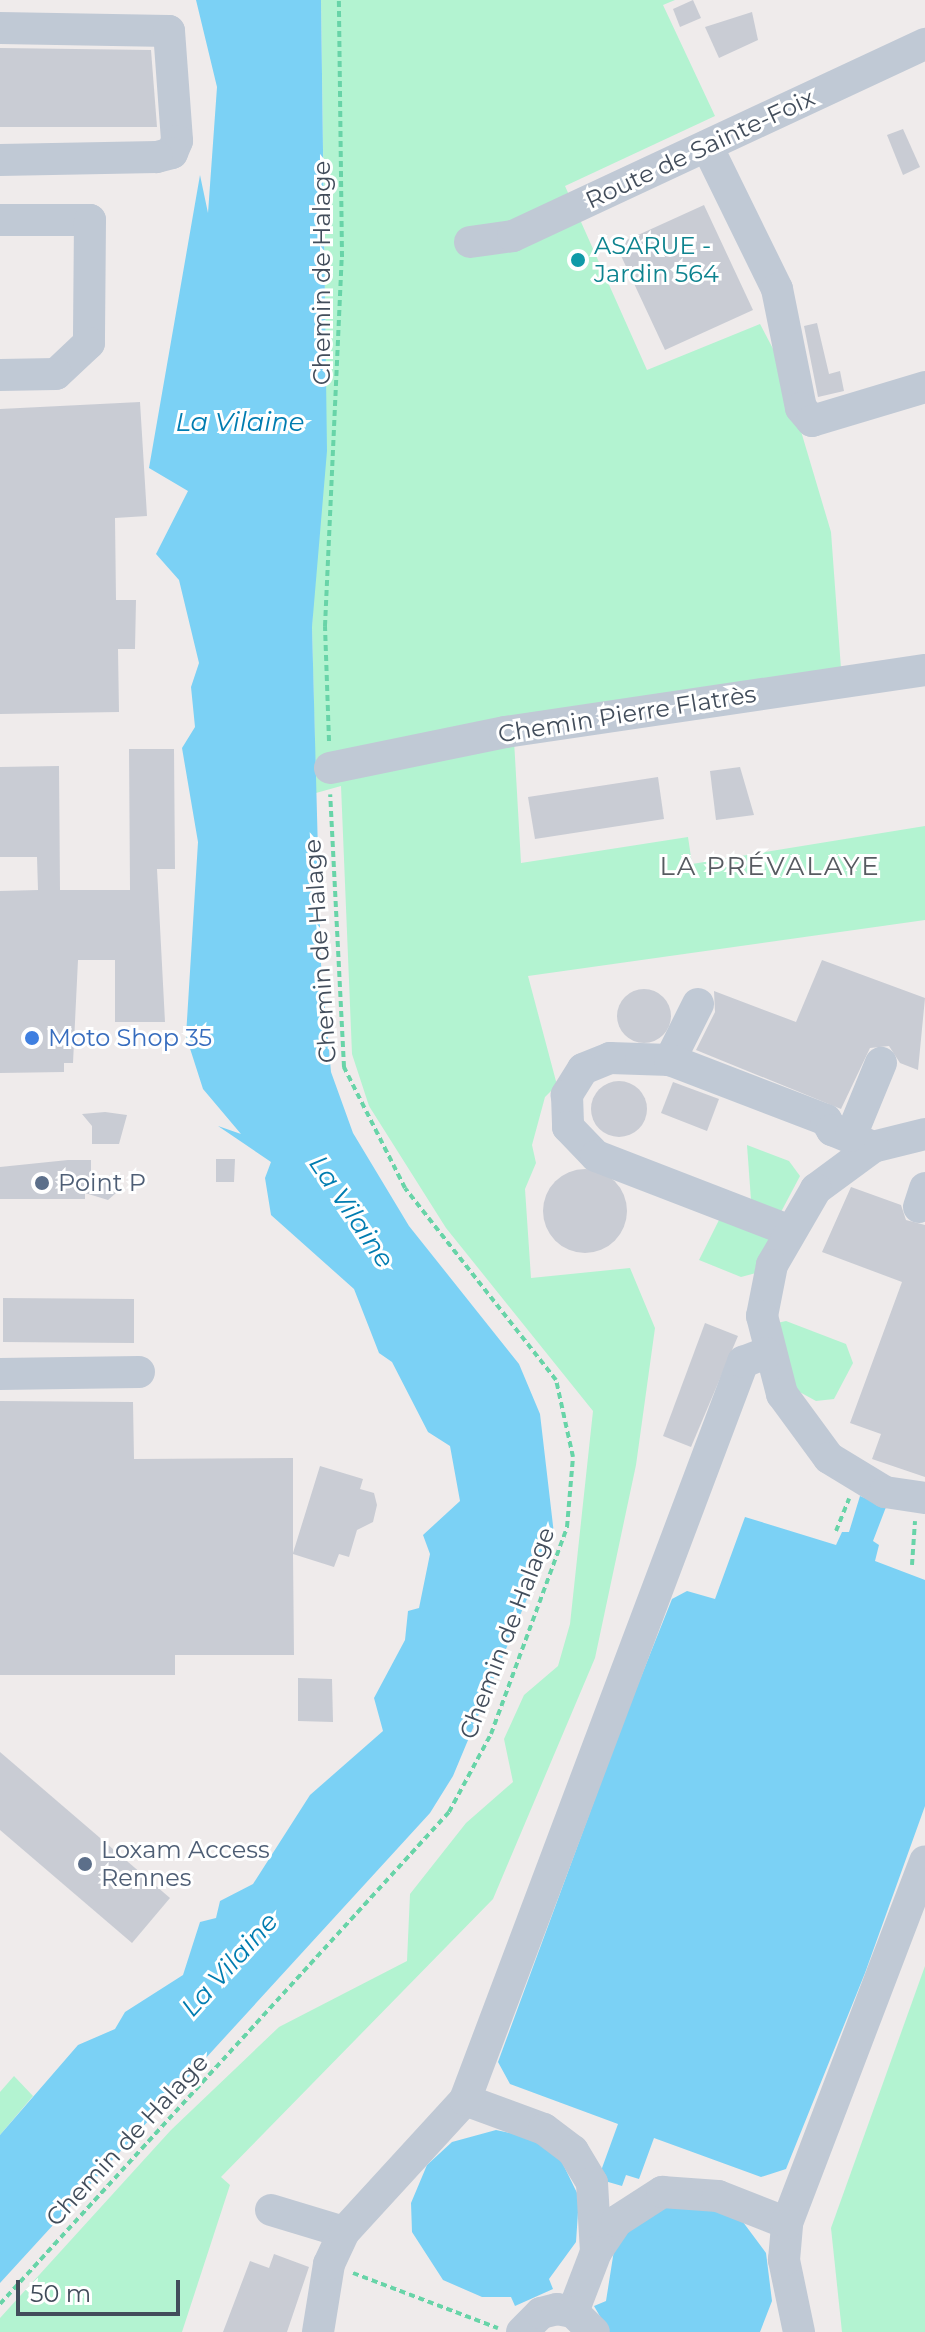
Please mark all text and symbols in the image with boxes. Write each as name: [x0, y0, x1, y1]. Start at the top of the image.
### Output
street label: Route de Sainte-Foix: [581, 83, 819, 215]
street label: Chemin de Halage: [308, 161, 336, 385]
place label: ASARUE - Jardin 564: [594, 232, 719, 288]
marker: ASARUE - Jardin 564: [569, 251, 587, 269]
water label: La Vilaine: [175, 407, 305, 439]
street label: Chemin Pierre Flatrès: [496, 679, 758, 749]
street label: Chemin de Halage: [298, 838, 342, 1064]
district label: LA PRÉVALAYE: [659, 851, 881, 883]
place label: Moto Shop 35: [48, 1024, 212, 1052]
marker: Moto Shop 35: [23, 1029, 41, 1047]
water label: La Vilaine: [302, 1150, 400, 1274]
place label: Point P: [58, 1169, 146, 1197]
marker: Point P: [33, 1174, 51, 1192]
street label: Chemin de Halage: [453, 1523, 561, 1743]
place label: Loxam Access Rennes: [101, 1836, 270, 1892]
marker: Loxam Access Rennes: [76, 1855, 94, 1873]
water label: La Vilaine: [175, 1907, 285, 2023]
street label: Chemin de Halage: [40, 2048, 214, 2232]
scale bar: [20, 2264, 184, 2314]
text: 50 m: [30, 2279, 91, 2308]

